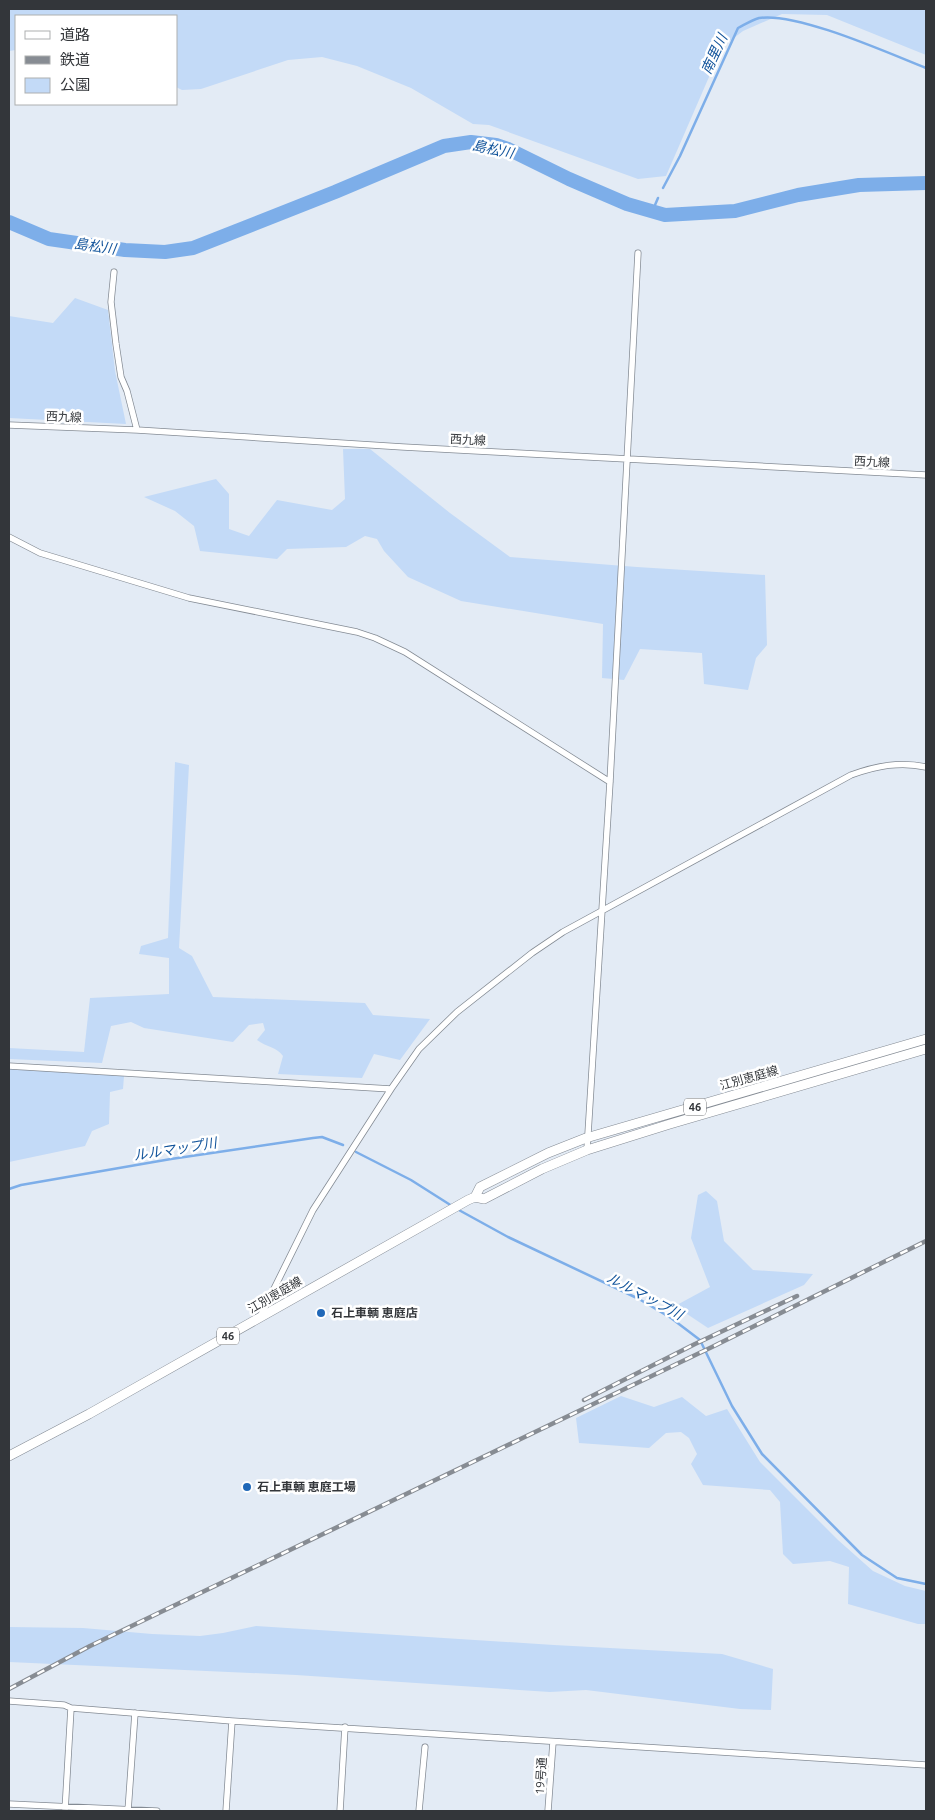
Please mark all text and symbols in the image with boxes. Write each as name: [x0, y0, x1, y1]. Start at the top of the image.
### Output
legend: [15, 15, 178, 105]
text: 道路: [60, 26, 90, 43]
water label: 南里川: [698, 30, 731, 76]
text: 鉄道: [60, 51, 90, 68]
text: 公園: [60, 76, 90, 93]
water label: 島松川: [471, 137, 517, 162]
water label: 島松川: [73, 235, 119, 257]
street label: 西九線: [46, 409, 82, 424]
street label: 西九線: [450, 432, 486, 447]
street label: 西九線: [854, 454, 890, 469]
street label: 江別恵庭線: [718, 1063, 779, 1092]
road number: 46: [684, 1098, 706, 1116]
water label: ルルマップ川: [132, 1134, 220, 1163]
water label: ルルマップ川: [604, 1269, 688, 1324]
street label: 江別恵庭線: [246, 1274, 304, 1315]
place label: 石上車輌 恵庭店: [331, 1306, 418, 1319]
marker: 石上車輌 恵庭店: [315, 1307, 327, 1319]
road number: 46: [217, 1328, 239, 1344]
place label: 石上車輌 恵庭工場: [257, 1480, 356, 1493]
marker: 石上車輌 恵庭工場: [241, 1481, 253, 1493]
street label: 19号通: [533, 1757, 548, 1795]

